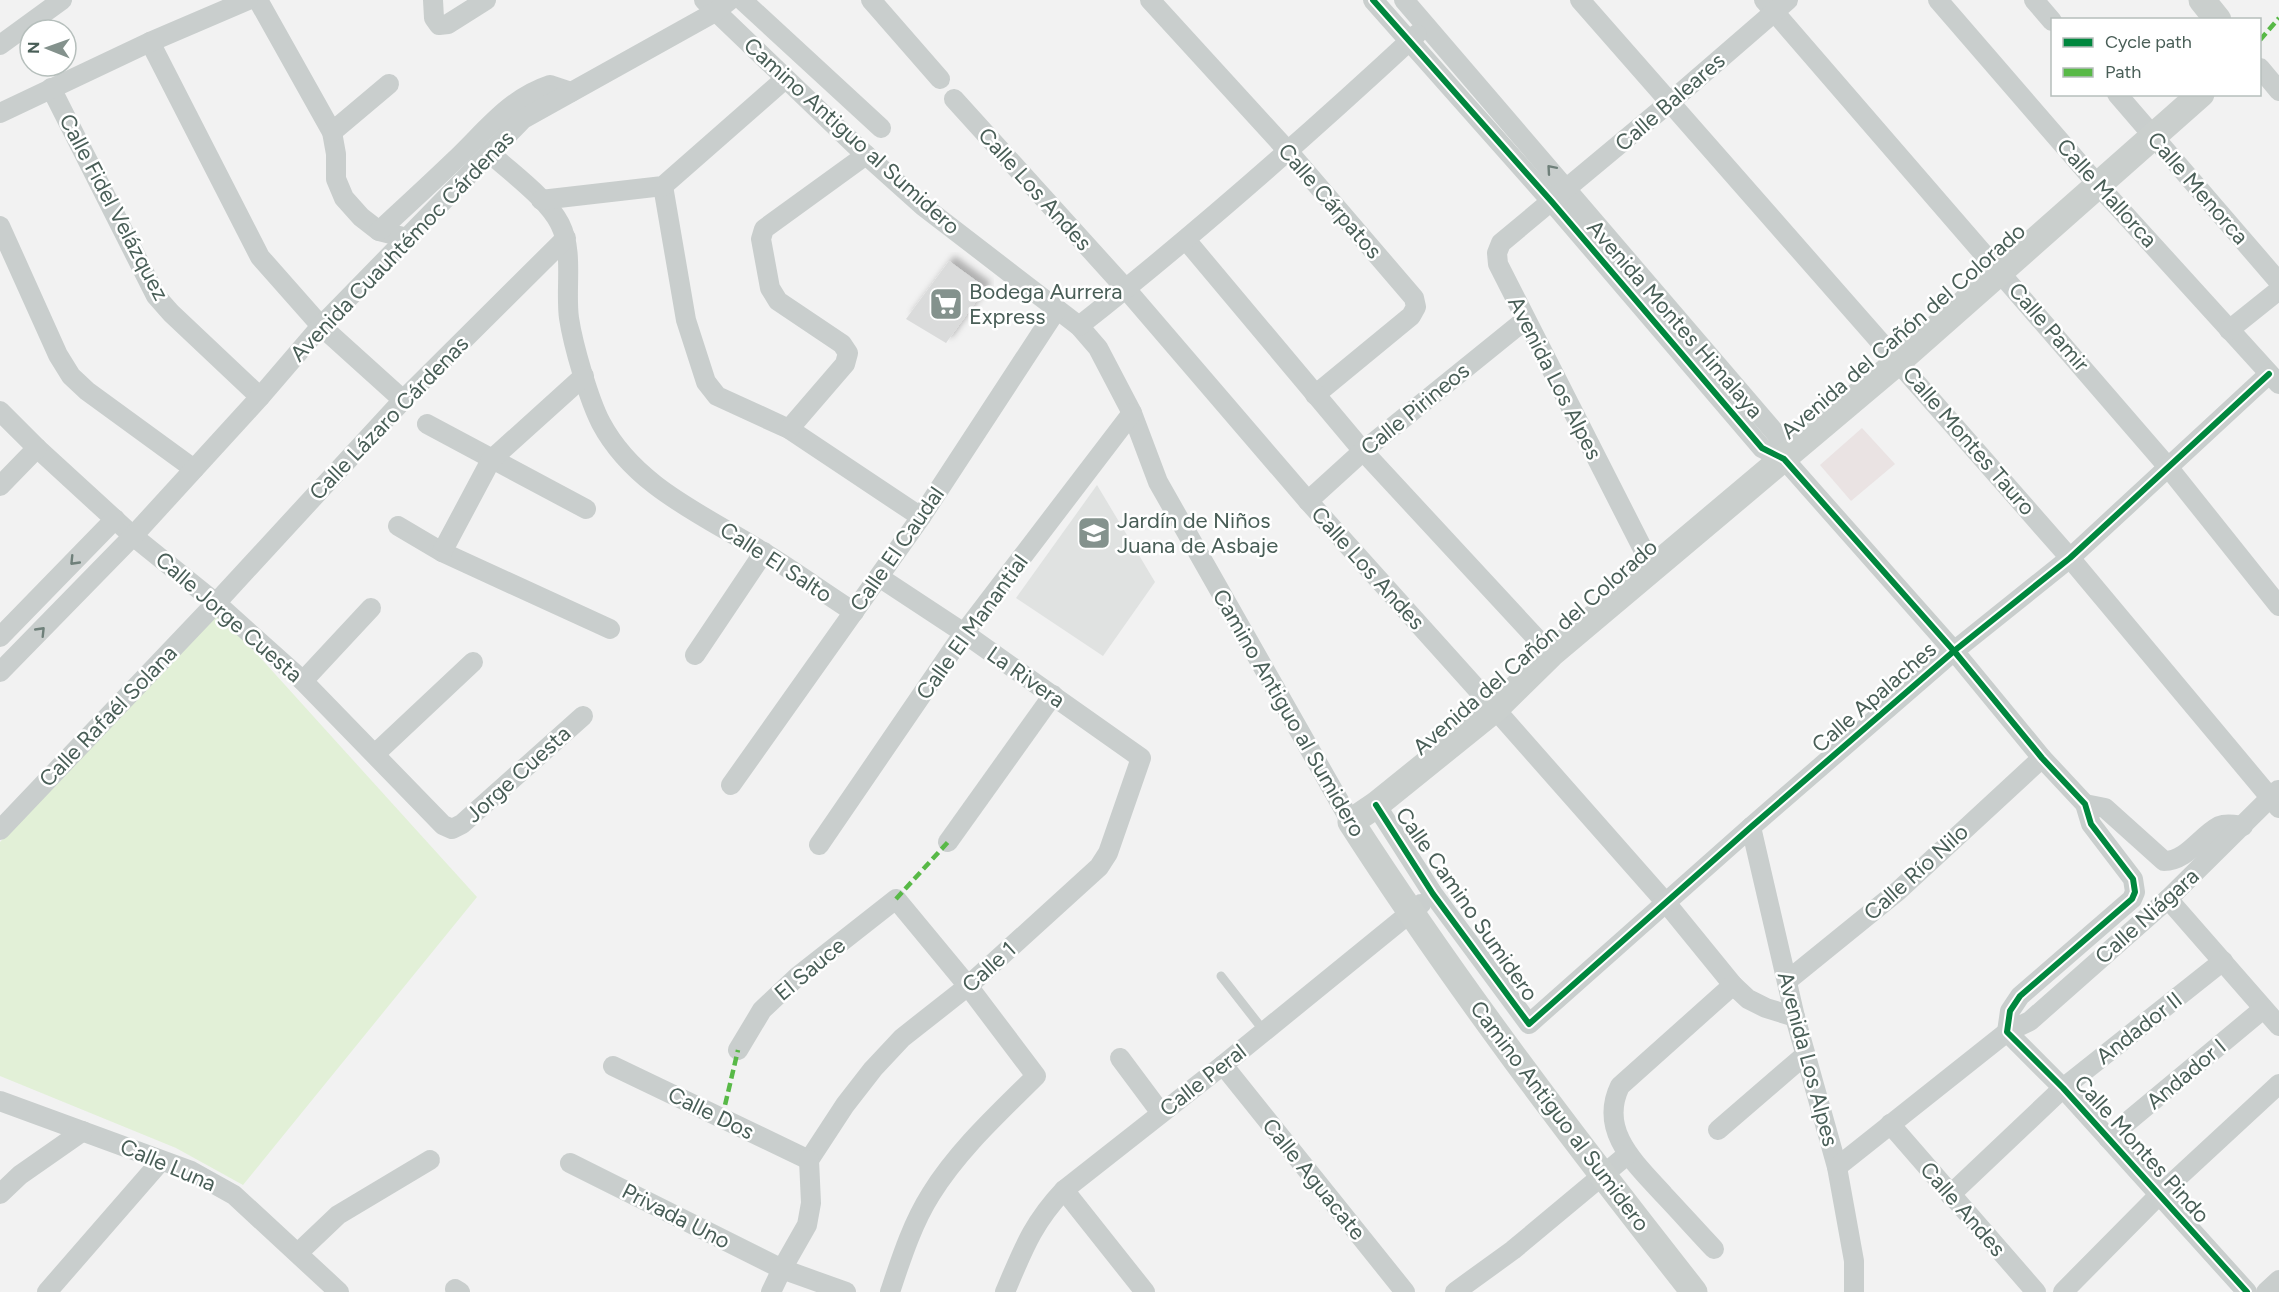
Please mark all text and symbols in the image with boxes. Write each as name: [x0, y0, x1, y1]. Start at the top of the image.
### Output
north arrow: [18, 18, 78, 78]
legend: [2051, 18, 2261, 96]
text: Cycle path: [2105, 31, 2192, 53]
street label: Camino Antiguo al Sumidero: [738, 32, 966, 240]
text: N: [24, 41, 43, 54]
street label: Calle Baleares: [1610, 47, 1730, 157]
text: Path: [2105, 61, 2141, 83]
street label: Calle Fidel Velázquez: [53, 109, 175, 305]
street label: Calle Los Andes: [973, 122, 1097, 256]
street label: Avenida Cuauhtémoc Cárdenas: [284, 125, 520, 367]
street label: Calle Menorca: [2142, 126, 2254, 250]
street label: Calle Mallorca: [2051, 133, 2163, 253]
street label: Calle Cárpatos: [1273, 138, 1387, 264]
one-way arrow: [1547, 165, 1558, 176]
street label: Avenida Montes Himalaya: [1581, 214, 1769, 424]
street label: Avenida del Cañón del Colorado: [1775, 217, 2031, 445]
street label: Calle Pamir: [2003, 277, 2095, 377]
place label: Bodega Aurrera Express: [969, 278, 1122, 330]
supermarket icon: Bodega Aurrera Express: [928, 286, 964, 322]
street label: Avenida Los Alpes: [1502, 292, 1608, 464]
street label: Calle Lázaro Cárdenas: [304, 330, 474, 506]
street label: Calle Pirineos: [1355, 357, 1475, 461]
street label: Calle Montes Tauro: [1897, 361, 2041, 521]
street label: Calle El Caudal: [844, 482, 950, 616]
street label: Calle Los Andes: [1306, 501, 1430, 635]
place label: Jardín de Niños Juana de Asbaje: [1117, 507, 1278, 559]
school or university icon: Jardín de Niños Juana de Asbaje: [1076, 515, 1112, 551]
street label: Calle El Salto: [715, 516, 837, 608]
street label: Avenida del Cañón del Colorado: [1407, 533, 1663, 761]
street label: Calle Jorge Cuesta: [150, 546, 308, 688]
street label: Calle El Manantial: [910, 549, 1034, 705]
one-way arrow: [70, 554, 81, 564]
street label: Camino Antiguo al Sumidero: [1207, 584, 1371, 842]
one-way arrow: [34, 627, 45, 637]
street label: Calle Apalaches: [1806, 636, 1942, 758]
street label: Calle Rafaél Solana: [33, 640, 183, 792]
street label: La Rivera: [982, 640, 1070, 714]
street label: Jorge Cuesta: [460, 720, 576, 828]
street label: Calle Camino Sumidero: [1390, 802, 1544, 1006]
street label: Calle Río Nilo: [1858, 818, 1974, 926]
street label: Calle Niágara: [2090, 862, 2204, 970]
street label: El Sauce: [769, 932, 851, 1006]
street label: Calle 1: [956, 936, 1022, 998]
street label: Avenida Los Alpes: [1772, 969, 1844, 1149]
street label: Andador II: [2091, 986, 2187, 1070]
street label: Camino Antiguo al Sumidero: [1464, 995, 1656, 1237]
street label: Andador I: [2141, 1033, 2231, 1115]
street label: Calle Peral: [1154, 1038, 1252, 1122]
street label: Calle Montes Pindo: [2069, 1070, 2215, 1228]
street label: Calle Dos: [664, 1081, 758, 1145]
street label: Calle Aguacate: [1257, 1113, 1371, 1245]
street label: Calle Luna: [116, 1133, 220, 1197]
street label: Calle Andes: [1915, 1156, 2011, 1262]
street label: Privada Uno: [617, 1177, 735, 1255]

